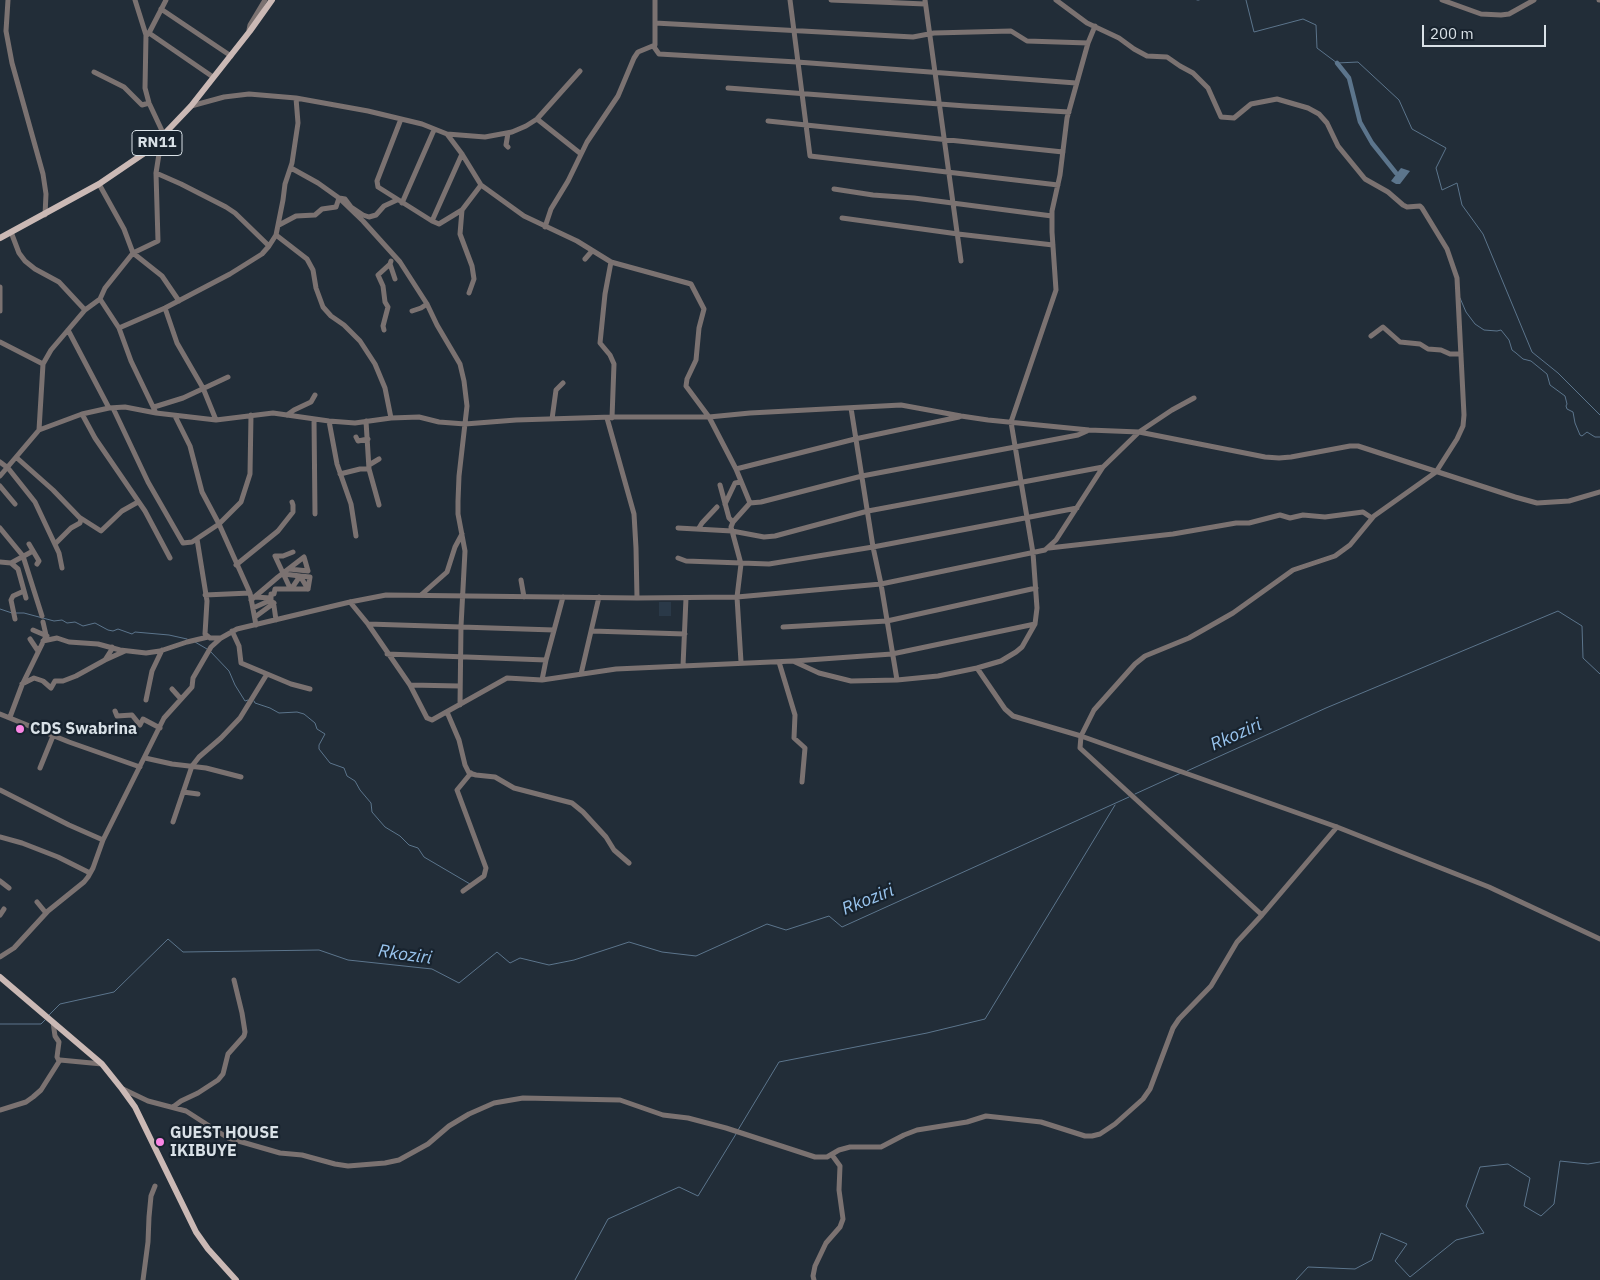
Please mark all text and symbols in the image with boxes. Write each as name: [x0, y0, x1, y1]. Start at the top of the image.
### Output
scale bar: [1425, 15, 1549, 47]
text: 200 m: [1430, 24, 1474, 43]
road number: RN11: [132, 130, 182, 156]
water label: Rkoziri: [1207, 714, 1265, 756]
place label: CDS Swabrina: [30, 719, 137, 739]
marker: CDS Swabrina: [14, 723, 26, 735]
water label: Rkoziri: [839, 880, 897, 920]
water label: Rkoziri: [377, 941, 433, 969]
place label: GUEST HOUSE IKIBUYE: [170, 1123, 279, 1161]
marker: GUEST HOUSE IKIBUYE: [154, 1136, 166, 1148]

